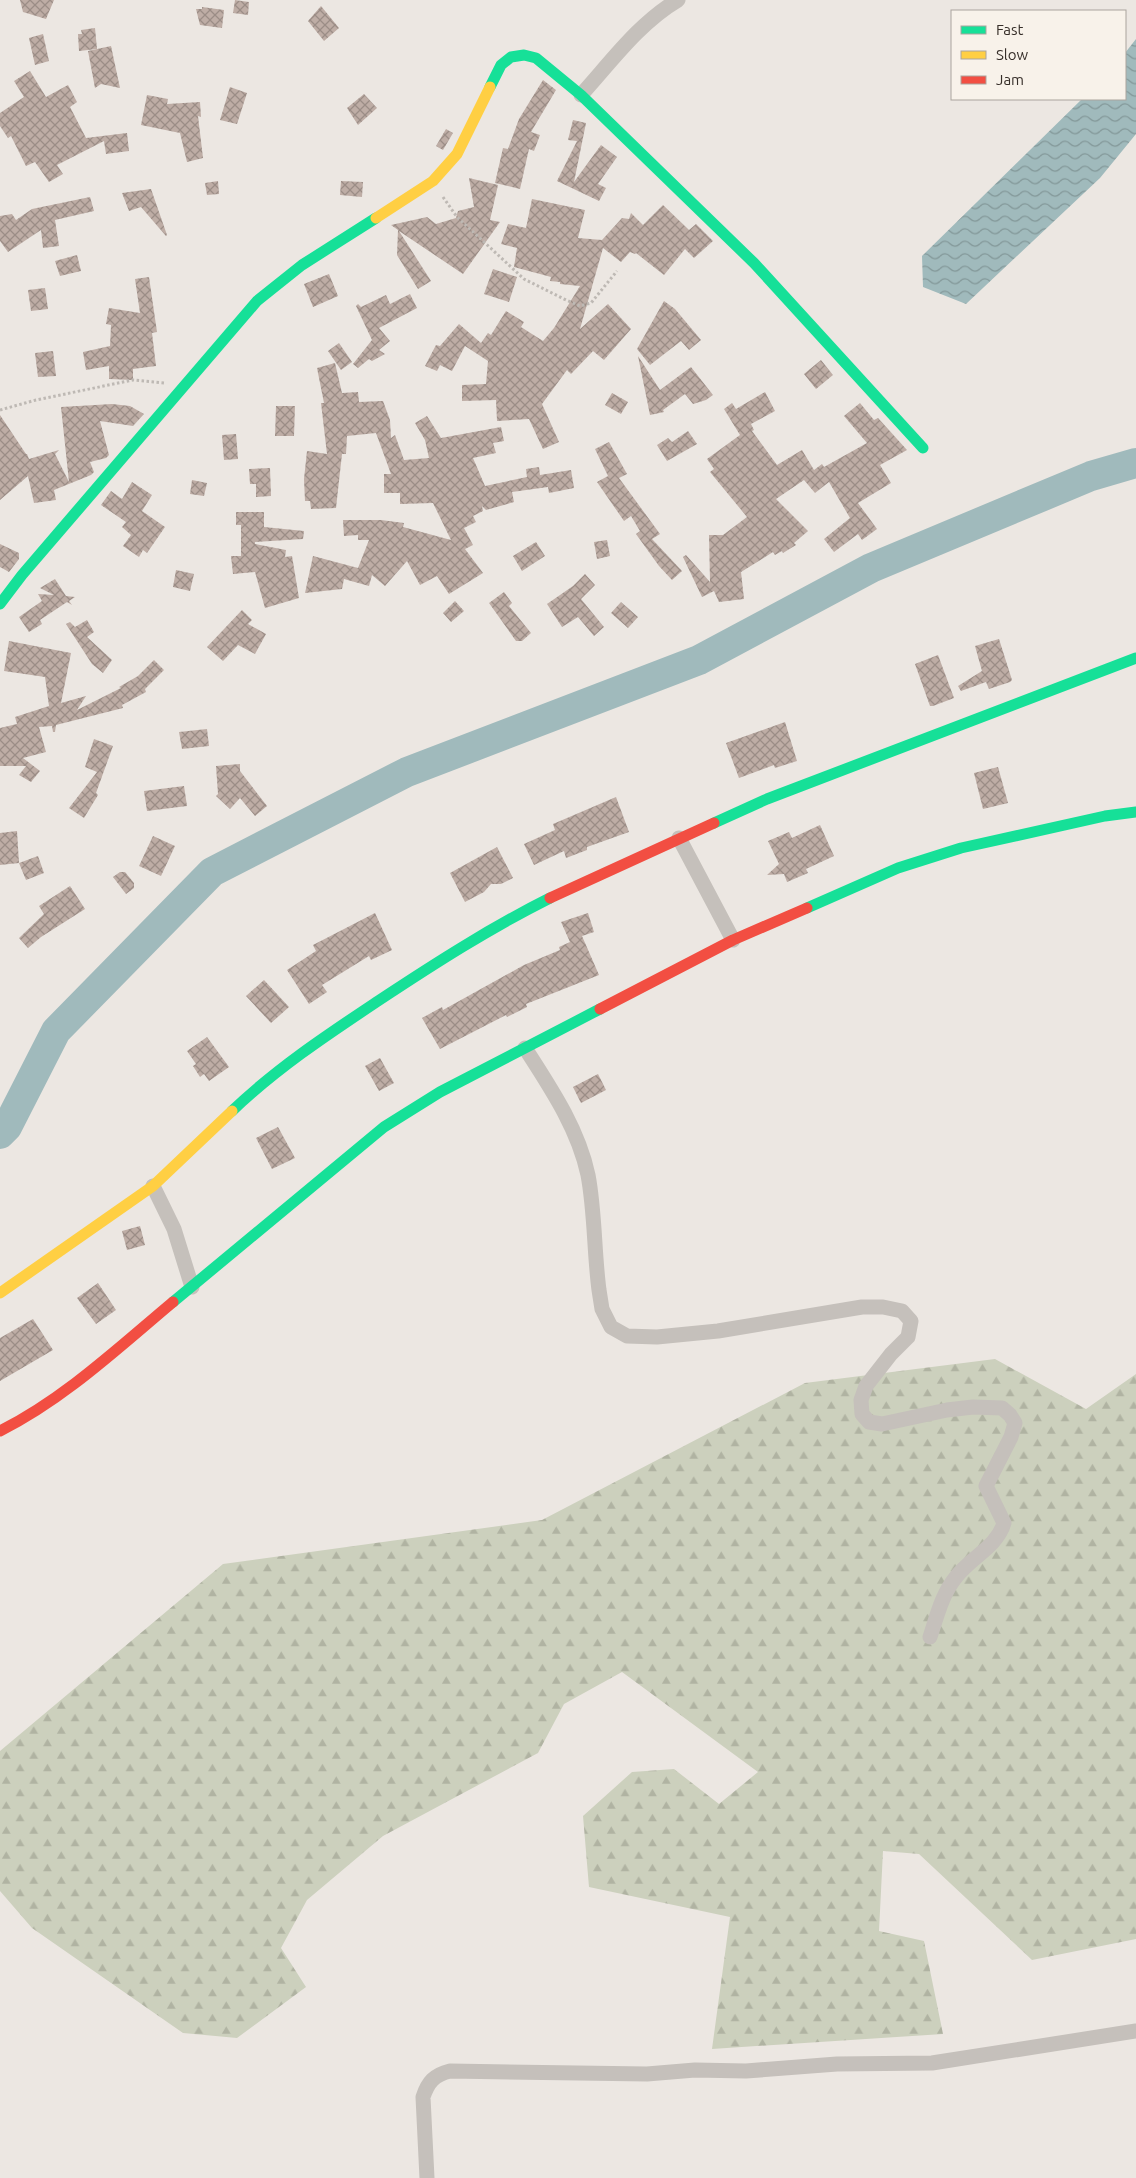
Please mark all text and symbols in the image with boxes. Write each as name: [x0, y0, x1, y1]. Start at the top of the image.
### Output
legend: [951, 10, 1126, 100]
text: Fast: [996, 21, 1024, 38]
text: Slow: [996, 46, 1029, 63]
text: Jam: [996, 71, 1024, 88]

